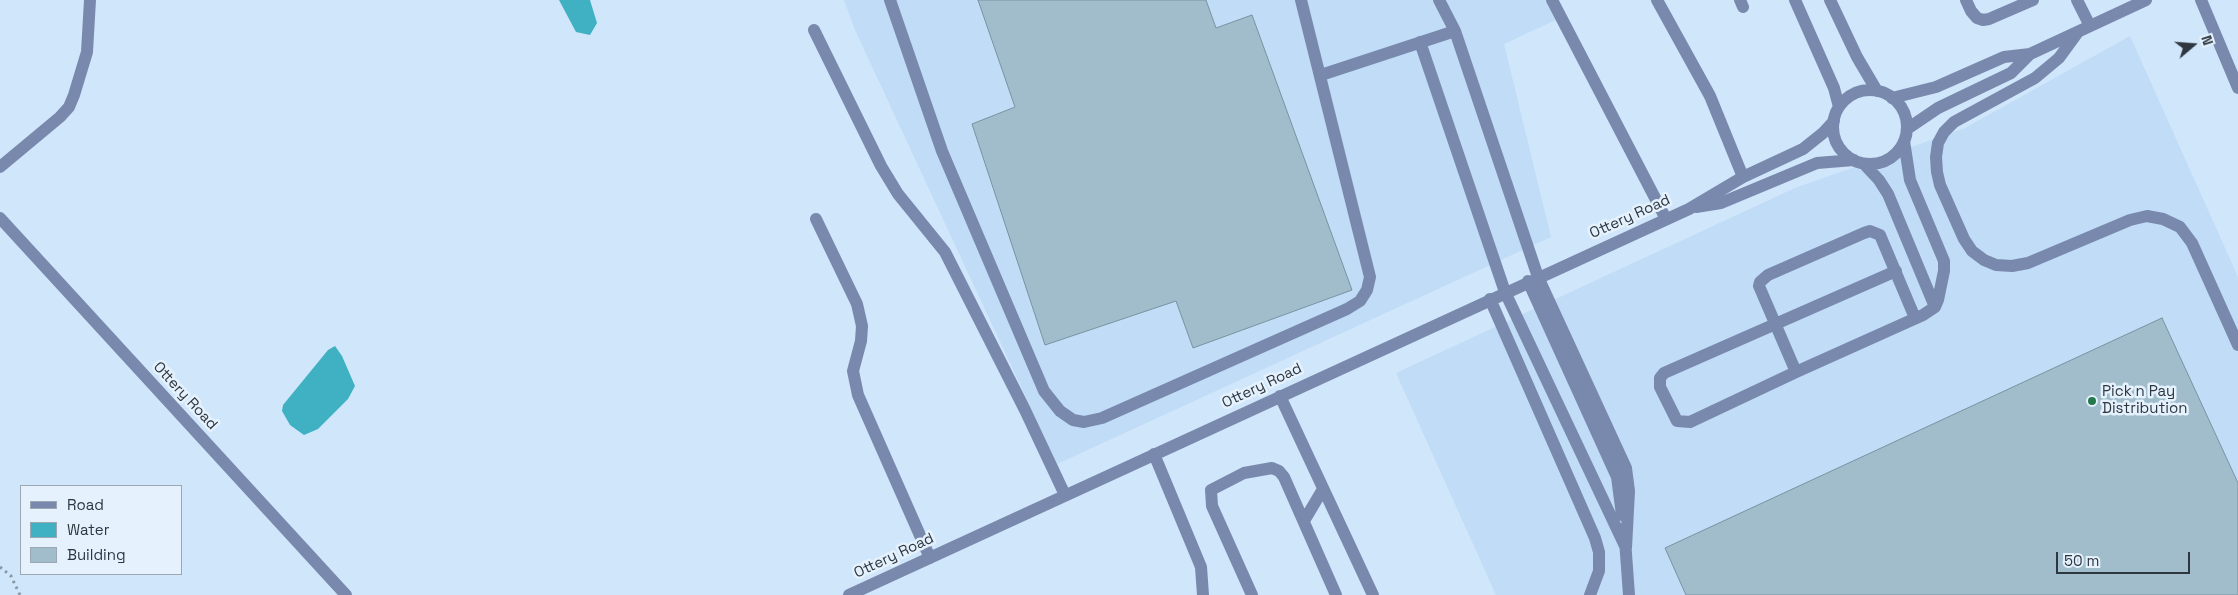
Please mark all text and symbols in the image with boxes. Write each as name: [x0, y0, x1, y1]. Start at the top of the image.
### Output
north arrow: [2168, 20, 2218, 70]
text: N: [2197, 33, 2217, 48]
street label: Ottery Road: [1587, 191, 1673, 243]
street label: Ottery Road: [149, 358, 221, 434]
street label: Ottery Road: [1219, 360, 1305, 412]
place label: Pick n Pay Distribution: [2102, 383, 2187, 418]
marker: Pick n Pay Distribution: [2086, 395, 2098, 407]
legend: [20, 485, 182, 575]
text: Road: [67, 495, 104, 514]
text: Water: [67, 520, 109, 539]
street label: Ottery Road: [851, 530, 937, 582]
scale bar: [2058, 542, 2192, 574]
text: Building: [67, 545, 126, 564]
text: 50 m: [2064, 551, 2099, 570]

